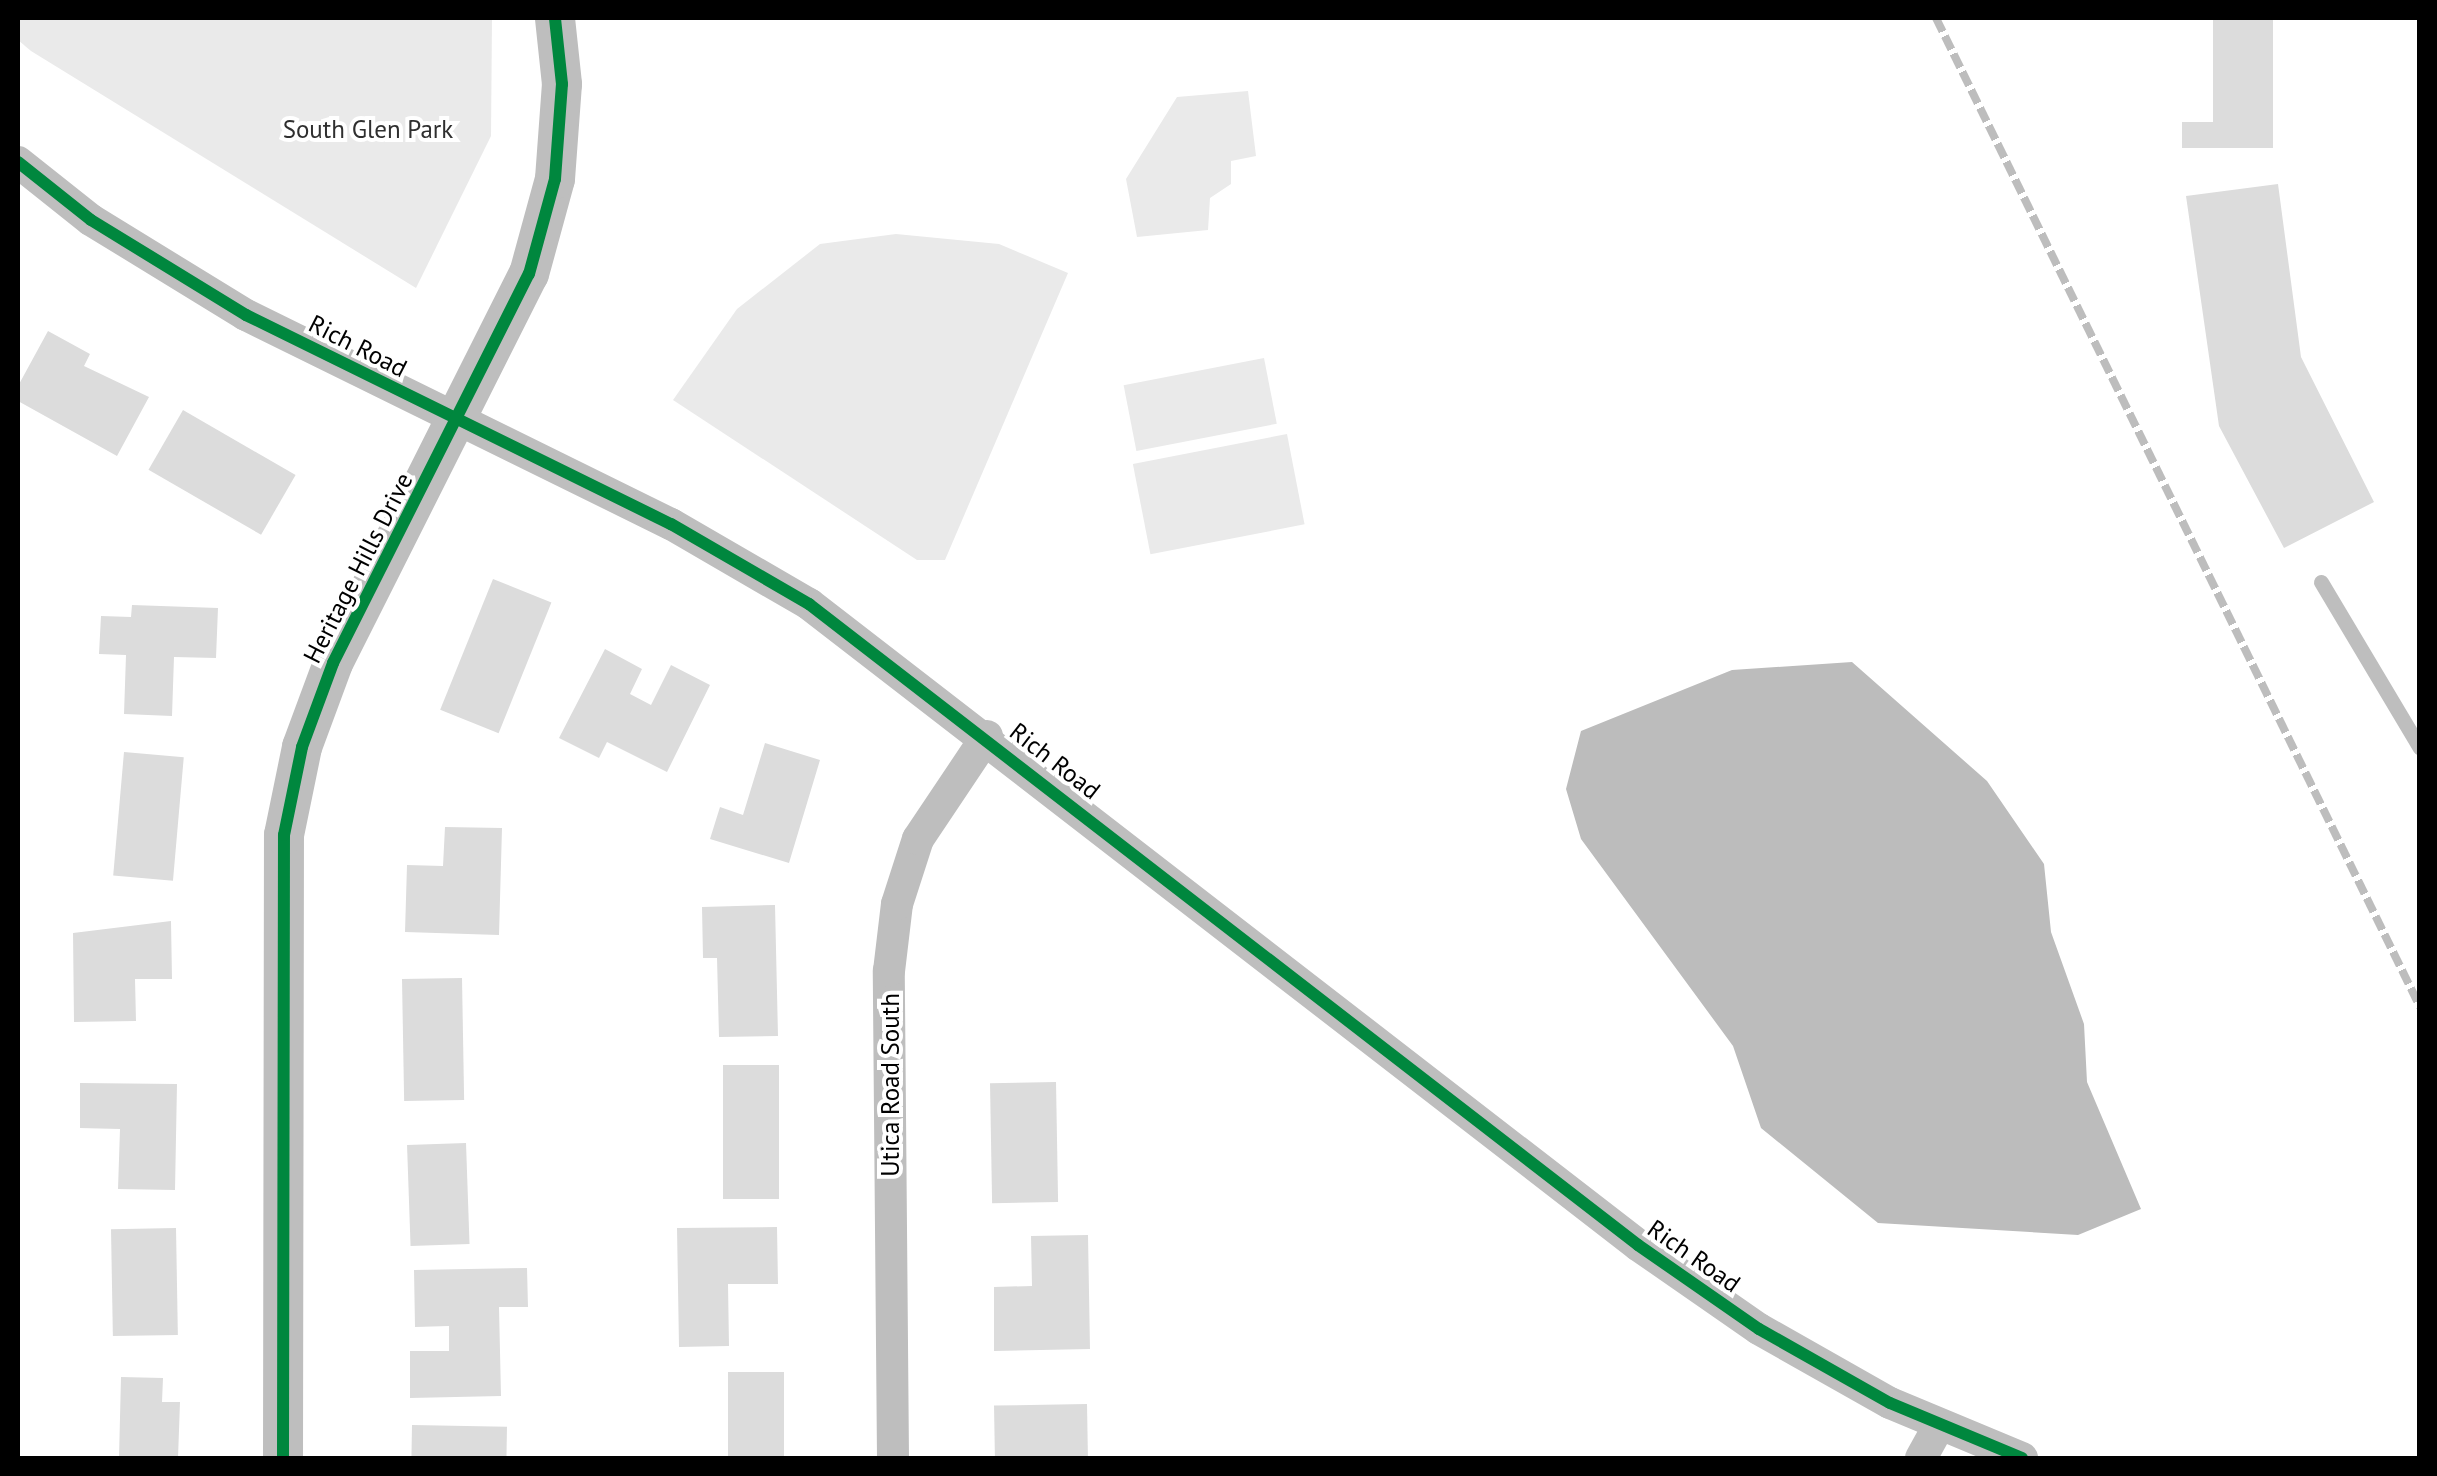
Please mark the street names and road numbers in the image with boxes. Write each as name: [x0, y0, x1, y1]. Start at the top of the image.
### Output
street label: Rich Road: [304, 309, 412, 383]
street label: Heritage Hills Drive: [297, 468, 419, 668]
street label: Rich Road: [1004, 717, 1106, 805]
street label: Utica Road South: [875, 993, 905, 1177]
street label: Rich Road: [1642, 1213, 1746, 1299]

